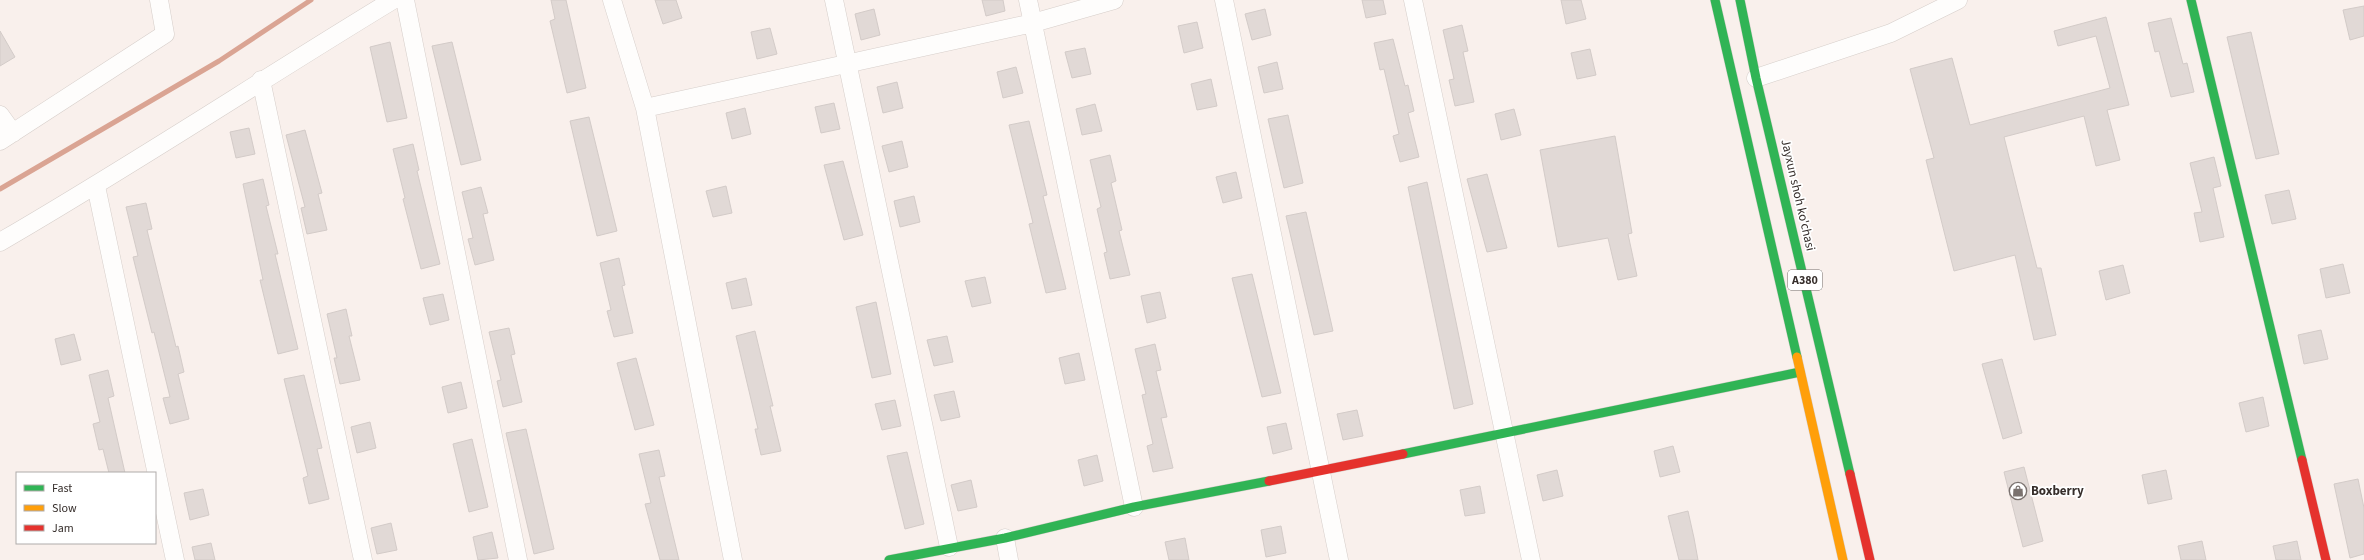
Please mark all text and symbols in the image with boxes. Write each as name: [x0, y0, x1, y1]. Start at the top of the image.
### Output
street label: Jayxun shoh ko'chasi: [1776, 137, 1820, 253]
road number: A380: [1788, 270, 1822, 290]
legend: [16, 472, 156, 544]
text: Fast: [52, 480, 72, 497]
shop icon: Boxberry: [2008, 481, 2028, 501]
place label: Boxberry: [2031, 482, 2084, 500]
text: Slow: [52, 500, 77, 517]
text: Jam: [52, 520, 74, 537]

